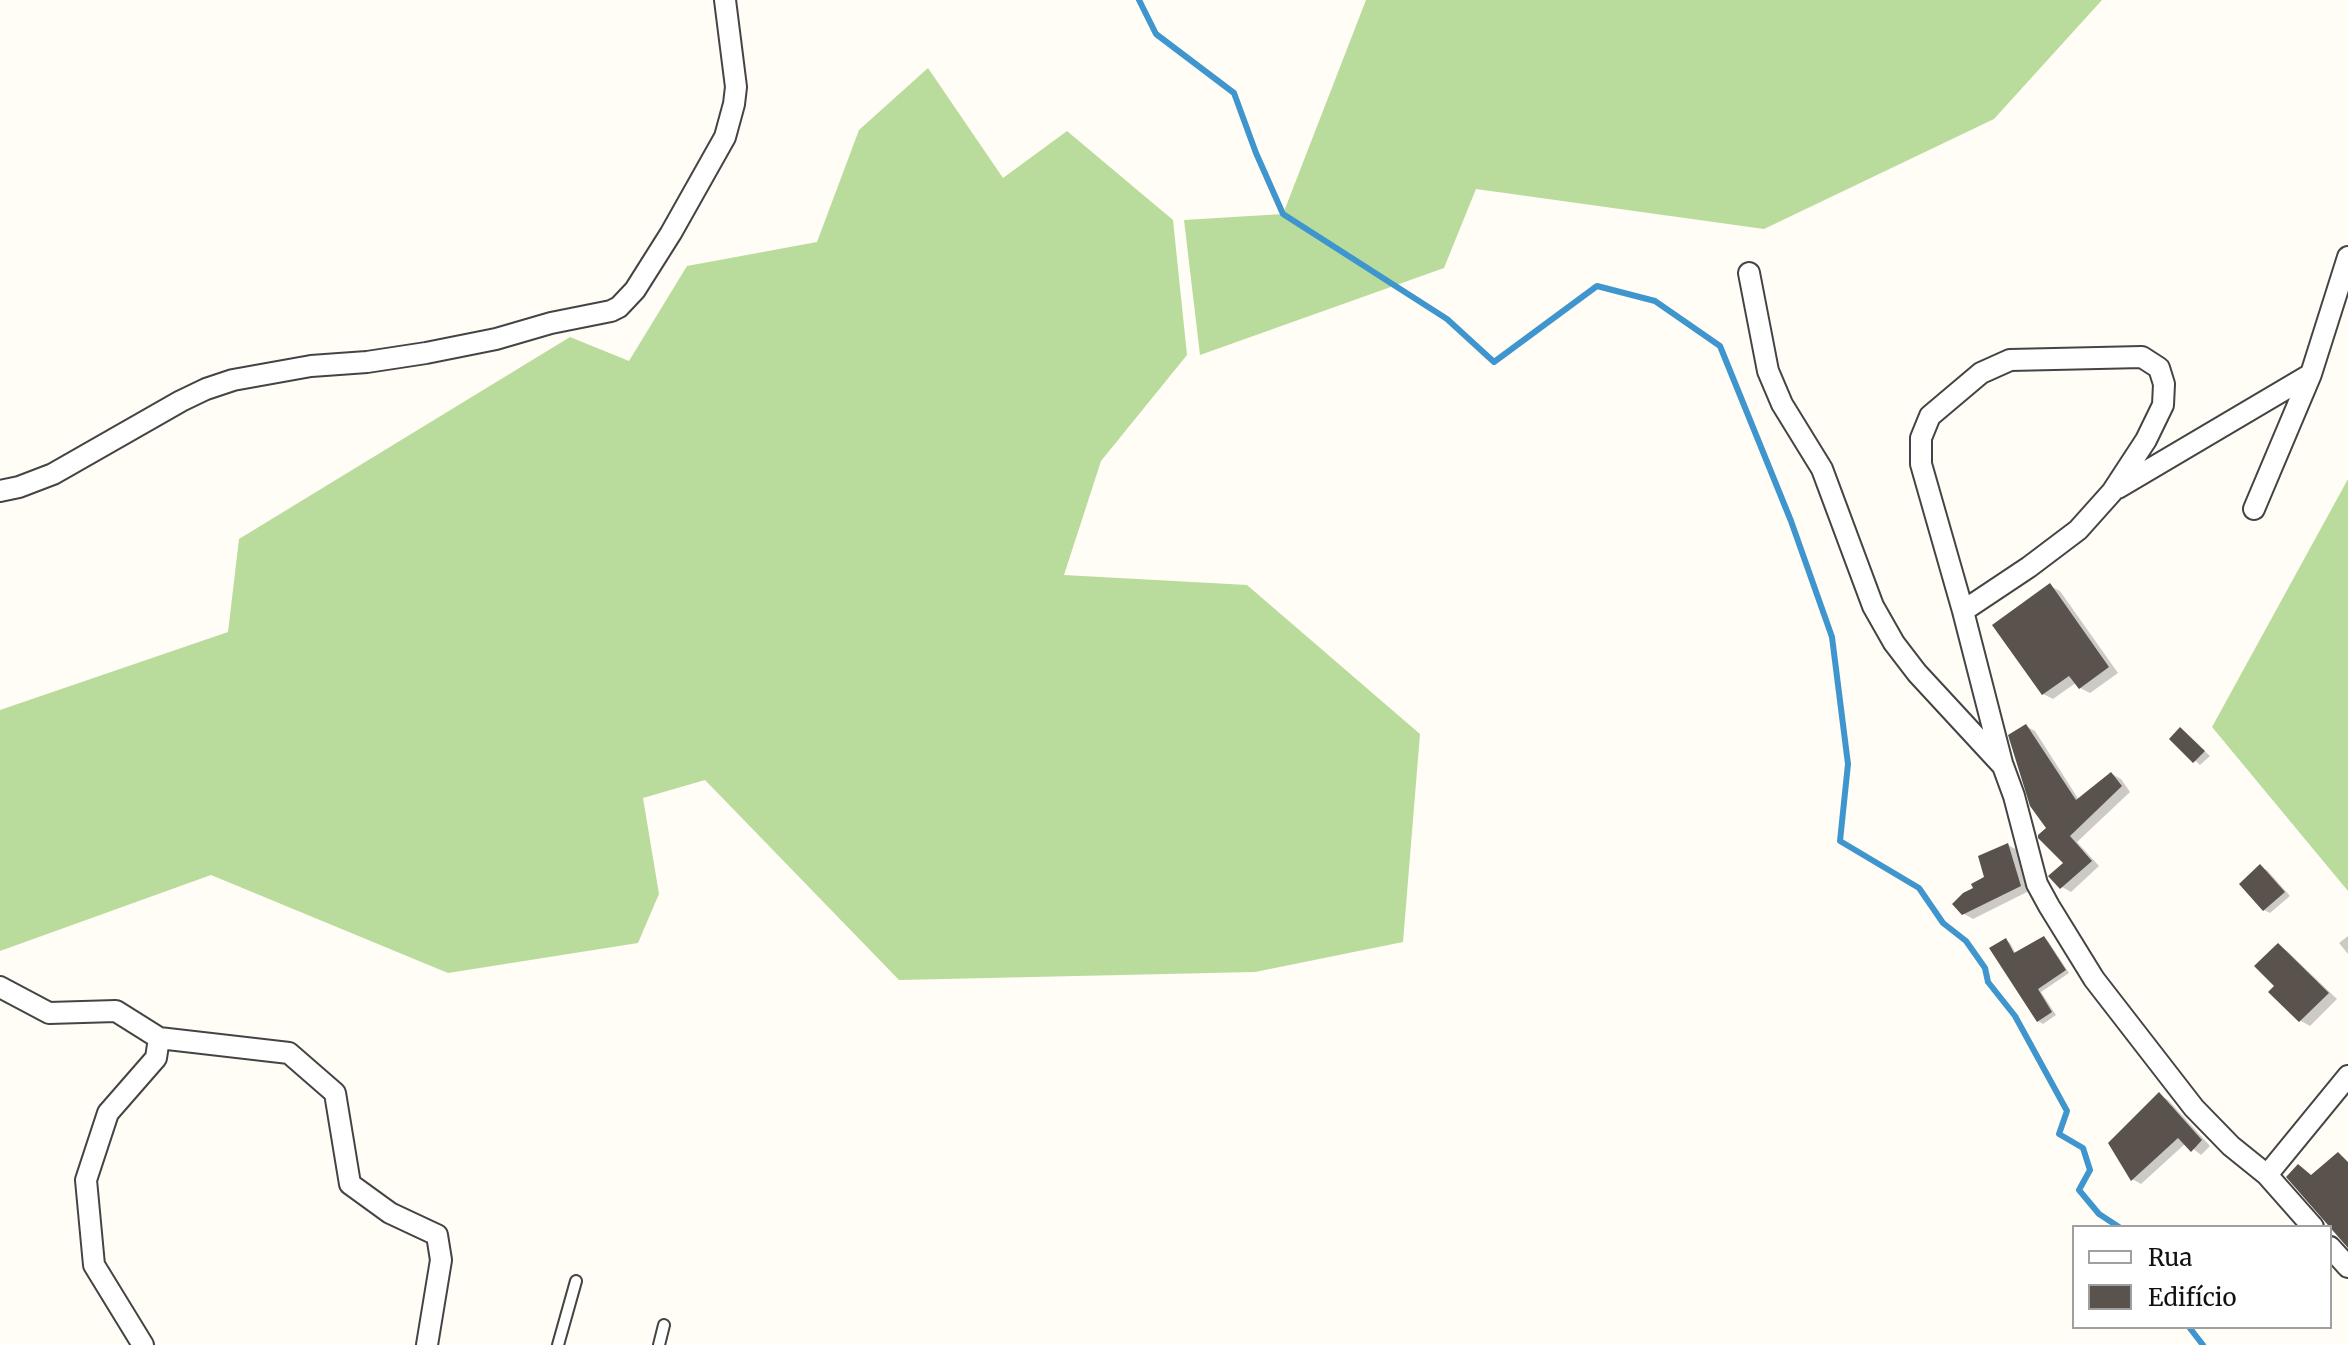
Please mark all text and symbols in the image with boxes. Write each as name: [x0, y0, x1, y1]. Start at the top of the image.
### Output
legend: [2072, 1225, 2332, 1329]
text: Rua: [2148, 1242, 2192, 1273]
text: Edifício: [2148, 1282, 2236, 1313]

